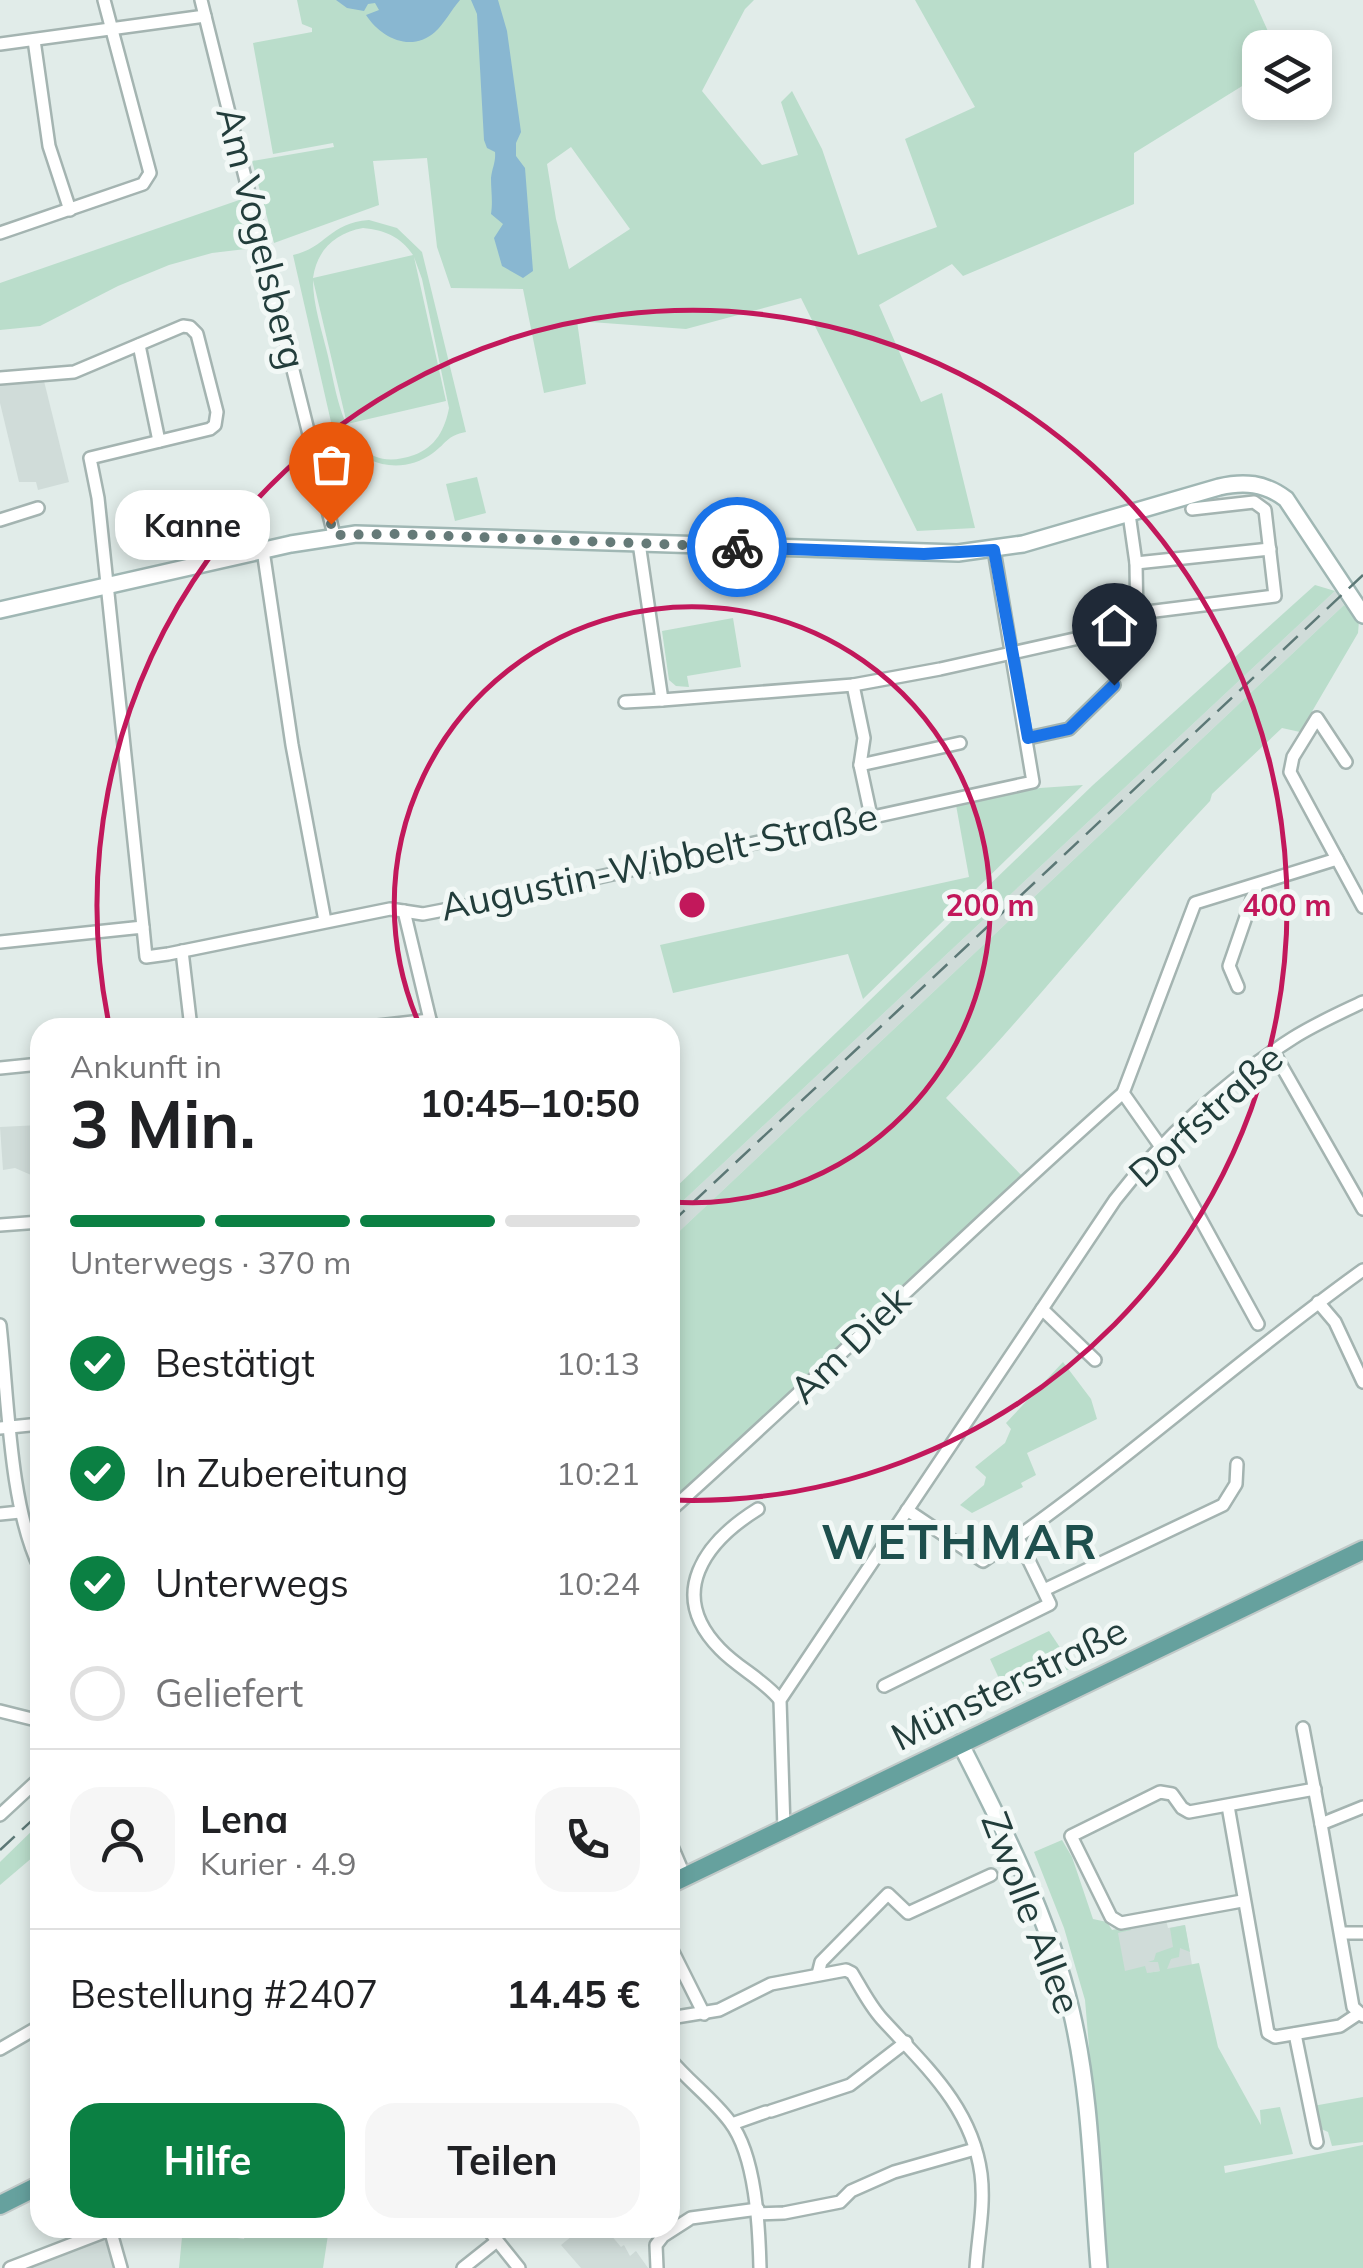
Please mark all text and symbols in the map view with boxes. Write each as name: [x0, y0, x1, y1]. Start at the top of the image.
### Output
map controls: [1242, 30, 1332, 120]
button: layers: [1242, 30, 1332, 120]
street label: Am Vogelsberg: [206, 102, 318, 374]
pin: [289, 422, 374, 525]
icon: bag: [304, 437, 359, 492]
callout: Kanne: [116, 489, 271, 559]
courier: [687, 497, 787, 597]
text: Kanne: [144, 505, 241, 545]
icon: bike: [710, 520, 765, 575]
pin: [1072, 583, 1157, 686]
icon: home: [1087, 598, 1142, 653]
street label: Augustin-Wibbelt-Straße: [436, 791, 882, 931]
text: 200 m: [945, 886, 1035, 924]
text: 400 m: [1242, 886, 1332, 924]
centre of rings: [674, 887, 710, 923]
street label: Dorfstraße: [1118, 1034, 1292, 1197]
text: Ankunft in: [70, 1046, 222, 1086]
text: 10:45–10:50: [420, 1079, 640, 1127]
text: 3 Min.: [70, 1083, 256, 1164]
text: Unterwegs · 370 m: [70, 1242, 351, 1282]
street label: Am Diek: [779, 1275, 920, 1413]
icon: check: [70, 1336, 125, 1391]
text: Bestätigt: [155, 1339, 315, 1387]
text: 10:13: [556, 1343, 640, 1383]
icon: check: [70, 1446, 125, 1501]
text: In Zubereitung: [155, 1449, 408, 1497]
text: 10:21: [556, 1453, 640, 1493]
district label: WETHMAR: [821, 1511, 1099, 1571]
icon: check: [70, 1556, 125, 1611]
text: Unterwegs: [155, 1559, 349, 1607]
text: 10:24: [556, 1563, 640, 1603]
street label: Münsterstraße: [883, 1605, 1134, 1761]
text: Geliefert: [155, 1669, 303, 1717]
button: person: [70, 1787, 175, 1892]
button: phone: [535, 1787, 640, 1892]
text: Lena: [200, 1795, 288, 1843]
street label: Zwolle Allee: [972, 1805, 1092, 2020]
text: Kurier · 4.9: [200, 1843, 356, 1883]
text: Bestellung #2407: [70, 1970, 378, 2018]
text: 14.45 €: [506, 1970, 640, 2018]
button: Hilfe: [70, 2103, 345, 2218]
button: Teilen: [365, 2103, 640, 2218]

